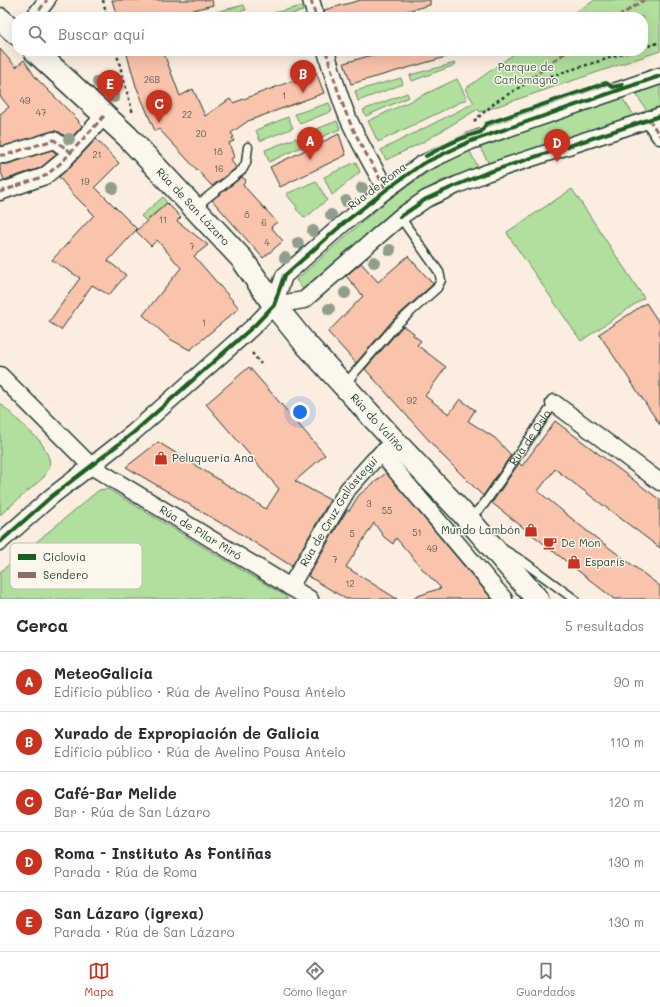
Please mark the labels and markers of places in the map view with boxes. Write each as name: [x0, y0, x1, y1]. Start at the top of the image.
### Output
pin: B: [290, 60, 316, 93]
pin: E: [97, 70, 123, 103]
pin: C: [146, 90, 172, 123]
pin: A: [297, 127, 323, 160]
pin: D: [544, 129, 570, 162]
shop icon: Peluquería Ana: [153, 450, 169, 466]
place label: Peluquería Ana: [172, 450, 254, 465]
place label: Mundo Lambón: [441, 522, 520, 537]
shop icon: Mundo Lambón: [523, 522, 539, 538]
cafe icon: De Mon: [542, 535, 558, 551]
place label: De Mon: [561, 535, 600, 550]
shop icon: Esparís: [566, 554, 582, 570]
place label: Esparís: [585, 554, 625, 569]

